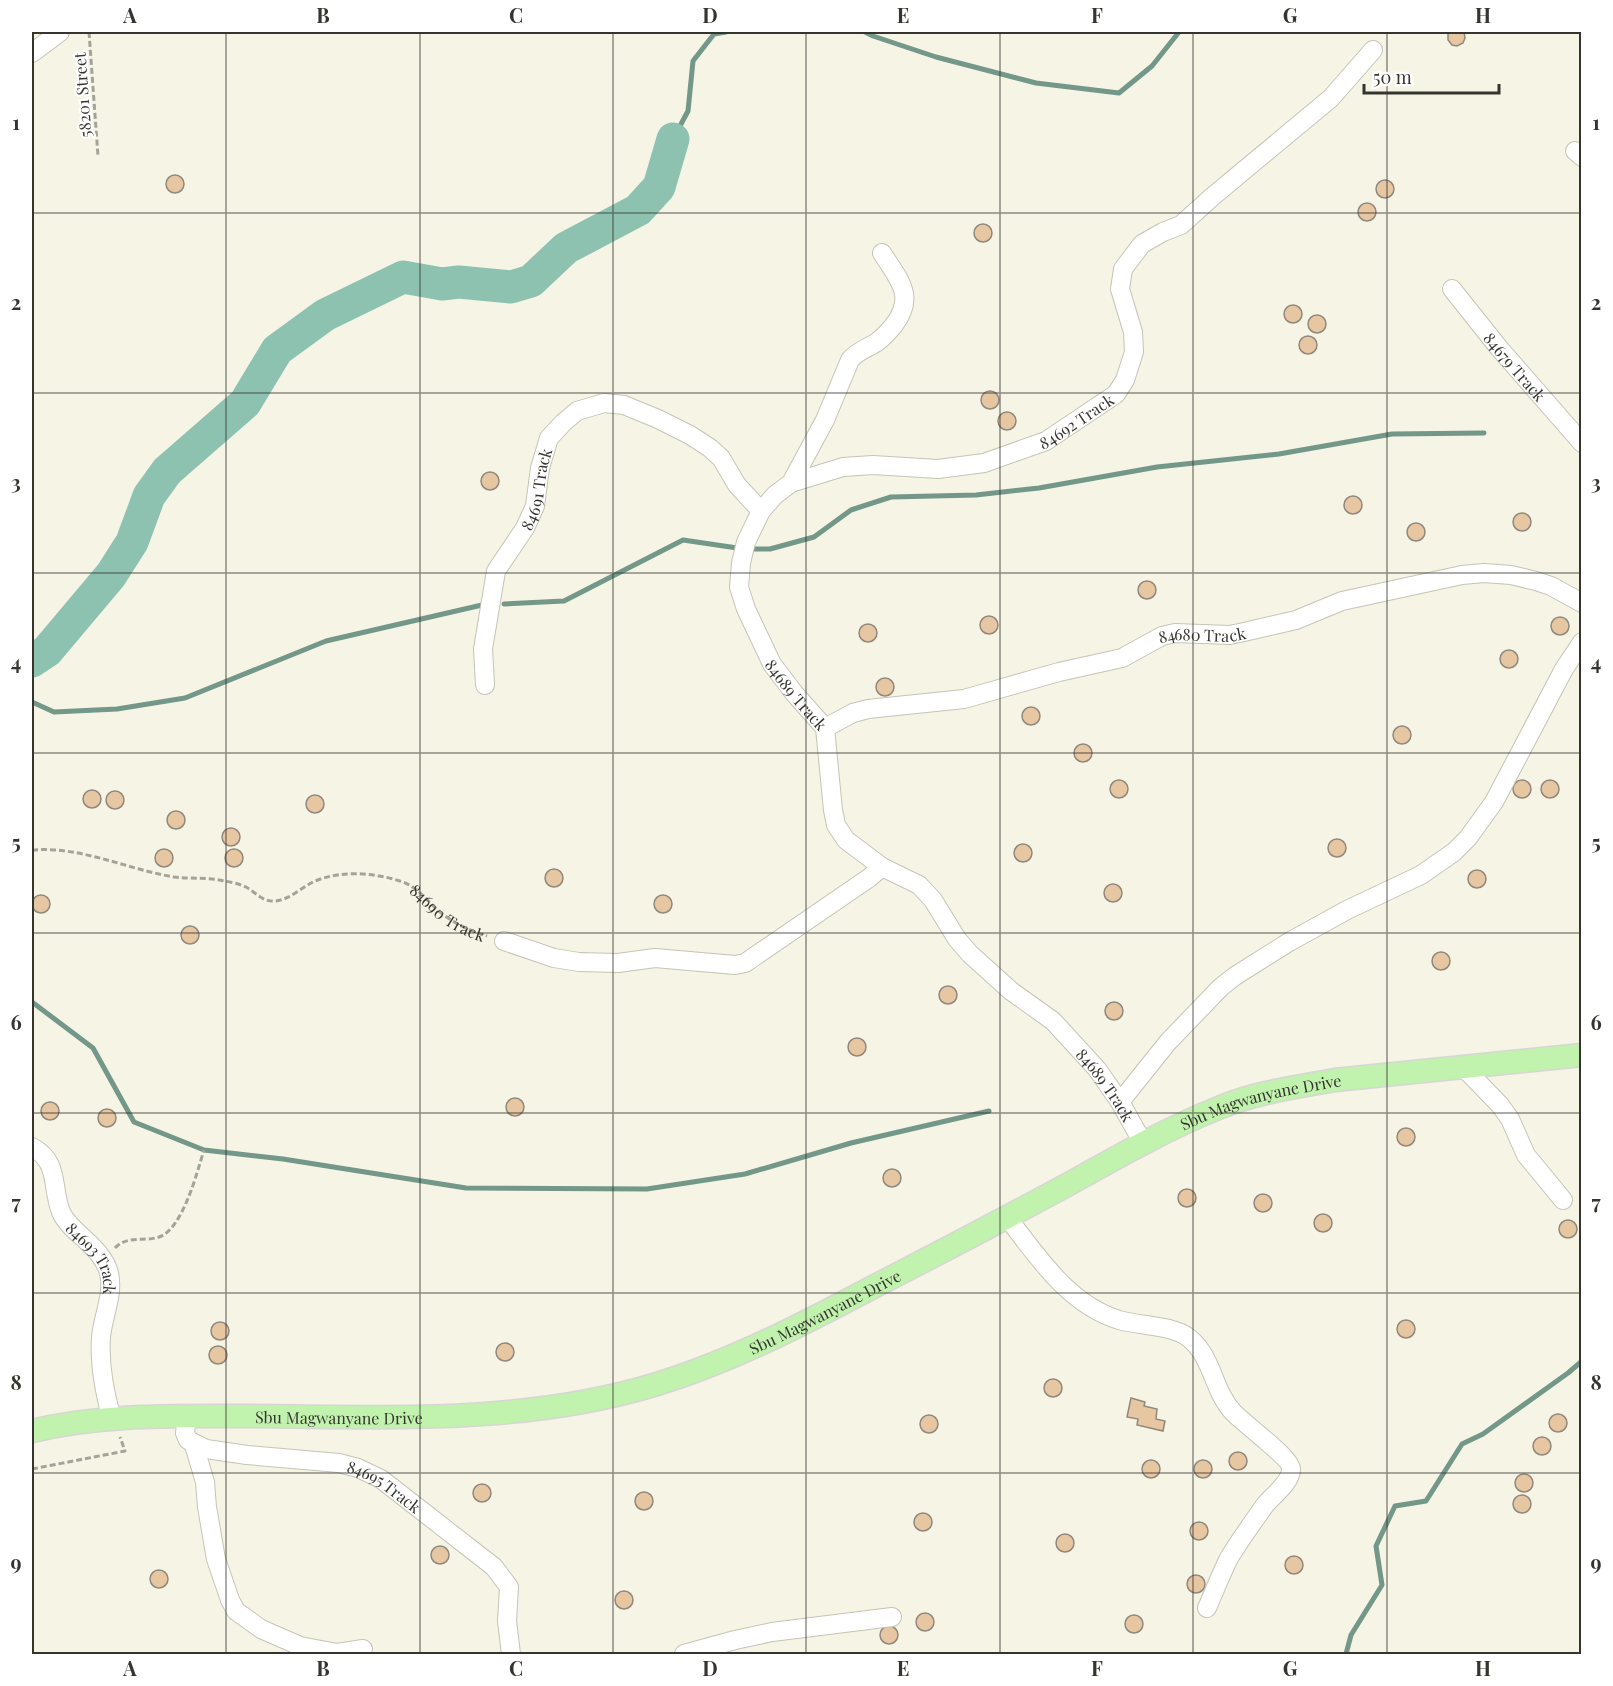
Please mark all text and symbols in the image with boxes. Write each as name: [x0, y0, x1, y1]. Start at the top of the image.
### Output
text: A: [122, 1, 137, 28]
text: B: [316, 1, 330, 28]
text: C: [509, 1, 523, 28]
text: D: [702, 1, 718, 28]
text: E: [897, 1, 909, 28]
text: F: [1091, 1, 1103, 28]
text: G: [1283, 1, 1298, 28]
text: H: [1475, 1, 1491, 28]
street label: 58201 Street: [69, 51, 95, 138]
scale bar: [1364, 57, 1499, 95]
text: 50 m: [1373, 65, 1412, 89]
text: 1: [12, 108, 20, 135]
text: 1: [1592, 108, 1600, 135]
text: 2: [11, 288, 21, 315]
text: 2: [1591, 288, 1601, 315]
street label: 84679 Track: [1480, 328, 1551, 405]
street label: 84692 Track: [1036, 388, 1118, 453]
street label: 84691 Track: [515, 445, 556, 533]
text: 3: [11, 468, 21, 495]
text: 3: [1591, 468, 1601, 495]
street label: 84680 Track: [1156, 621, 1248, 647]
text: 4: [11, 648, 21, 675]
text: 4: [1591, 648, 1601, 675]
street label: 84689 Track: [761, 654, 832, 734]
text: 5: [11, 828, 21, 855]
text: 5: [1591, 828, 1601, 855]
street label: 84690 Track: [406, 879, 488, 945]
text: 6: [10, 1008, 22, 1035]
text: 6: [1590, 1008, 1602, 1035]
street label: 84689 Track: [1072, 1043, 1139, 1125]
street label: Sbu Magwanyane Drive: [1176, 1069, 1342, 1134]
text: 7: [11, 1188, 21, 1215]
text: 7: [1591, 1188, 1601, 1215]
street label: 84693 Track: [62, 1217, 121, 1296]
street label: Sbu Magwanyane Drive: [745, 1264, 904, 1358]
text: 8: [10, 1368, 22, 1395]
text: 8: [1590, 1368, 1602, 1395]
street label: Sbu Magwanyane Drive: [255, 1406, 423, 1428]
street label: 84695 Track: [345, 1455, 426, 1517]
text: 9: [10, 1548, 22, 1575]
text: 9: [1590, 1548, 1602, 1575]
text: A: [122, 1654, 137, 1681]
text: B: [316, 1654, 330, 1681]
text: C: [509, 1654, 523, 1681]
text: D: [702, 1654, 718, 1681]
text: E: [897, 1654, 909, 1681]
text: F: [1091, 1654, 1103, 1681]
text: G: [1283, 1654, 1298, 1681]
text: H: [1475, 1654, 1491, 1681]

